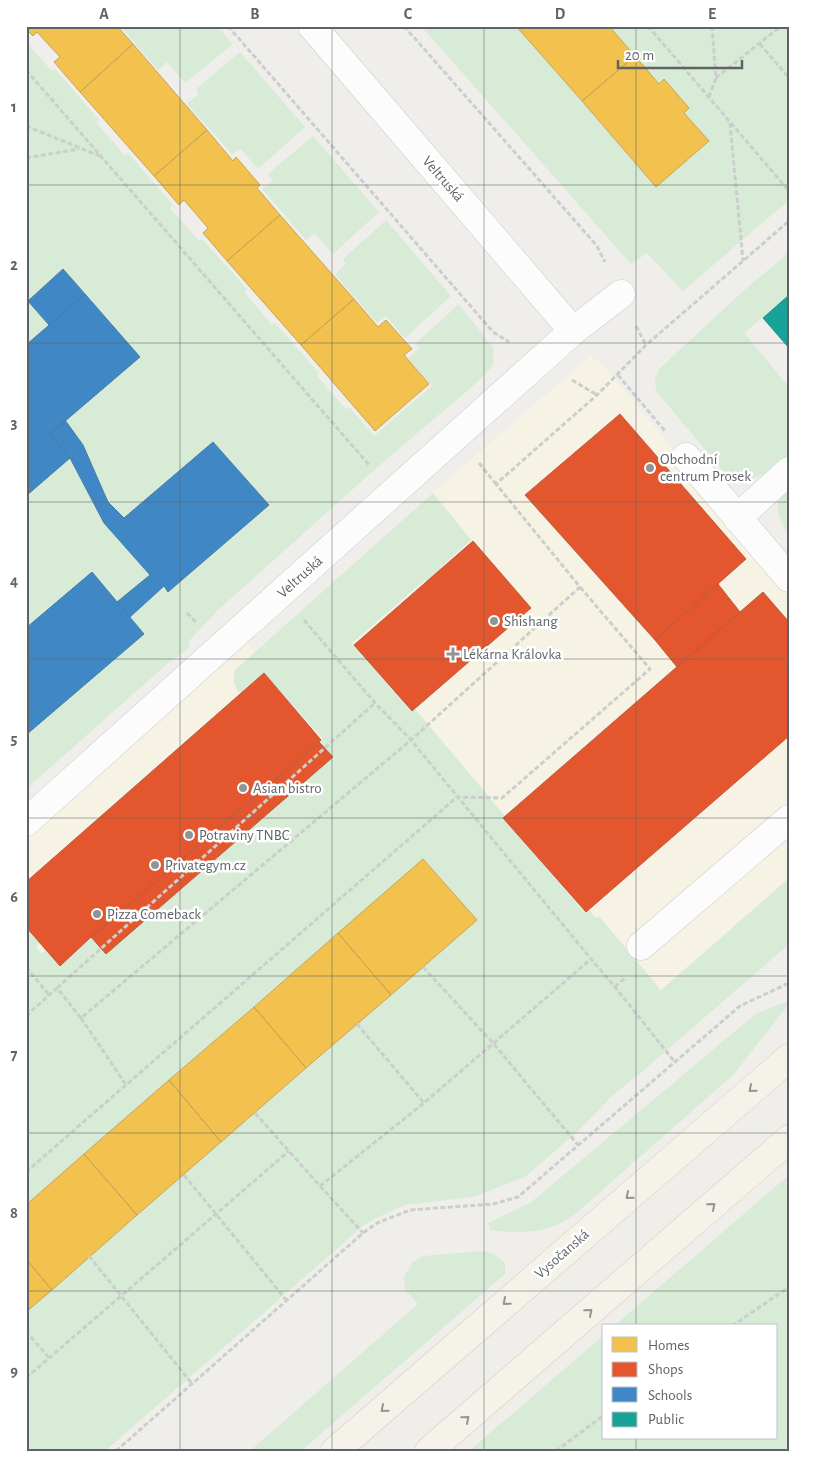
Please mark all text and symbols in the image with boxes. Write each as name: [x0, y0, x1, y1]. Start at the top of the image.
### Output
text: A: [99, 6, 109, 22]
text: B: [250, 6, 260, 22]
text: C: [404, 6, 413, 22]
text: D: [555, 6, 566, 22]
text: E: [708, 6, 716, 22]
scale bar: [618, 38, 741, 70]
text: 20 m: [625, 48, 654, 63]
text: 1: [11, 99, 17, 115]
street label: Veltruská: [419, 153, 467, 205]
text: 2: [10, 257, 18, 273]
text: 3: [11, 415, 18, 431]
place label: Obchodní centrum Prosek: [660, 452, 751, 484]
marker: Obchodní centrum Prosek: [644, 462, 656, 474]
street label: Veltruská: [275, 553, 325, 601]
text: 4: [10, 573, 18, 589]
place label: Shishang: [504, 614, 558, 629]
marker: Shishang: [488, 615, 500, 627]
place label: Lékárna Královka: [463, 647, 562, 662]
marker: Lékárna Královka: [447, 648, 459, 660]
text: 5: [11, 731, 18, 747]
place label: Asian bistro: [253, 781, 322, 796]
marker: Asian bistro: [237, 782, 249, 794]
place label: Potraviny TNBC: [199, 828, 290, 843]
marker: Potraviny TNBC: [183, 829, 195, 841]
place label: Privategym.cz: [165, 858, 246, 873]
marker: Privategym.cz: [149, 859, 161, 871]
text: 6: [10, 889, 18, 905]
place label: Pizza Comeback: [107, 907, 201, 922]
marker: Pizza Comeback: [91, 908, 103, 920]
text: 7: [11, 1047, 18, 1063]
one-way arrow: [749, 1084, 758, 1092]
one-way arrow: [626, 1190, 635, 1199]
one-way arrow: [706, 1203, 715, 1212]
text: 8: [10, 1205, 18, 1221]
street label: Vysočanská: [532, 1226, 592, 1282]
one-way arrow: [503, 1297, 512, 1306]
one-way arrow: [583, 1309, 592, 1318]
legend: [602, 1324, 778, 1440]
text: Homes: [648, 1338, 690, 1353]
text: Shops: [648, 1362, 683, 1377]
text: 9: [10, 1363, 18, 1379]
text: Schools: [648, 1388, 692, 1403]
one-way arrow: [380, 1403, 389, 1412]
text: Public: [648, 1412, 684, 1427]
one-way arrow: [460, 1416, 469, 1425]

